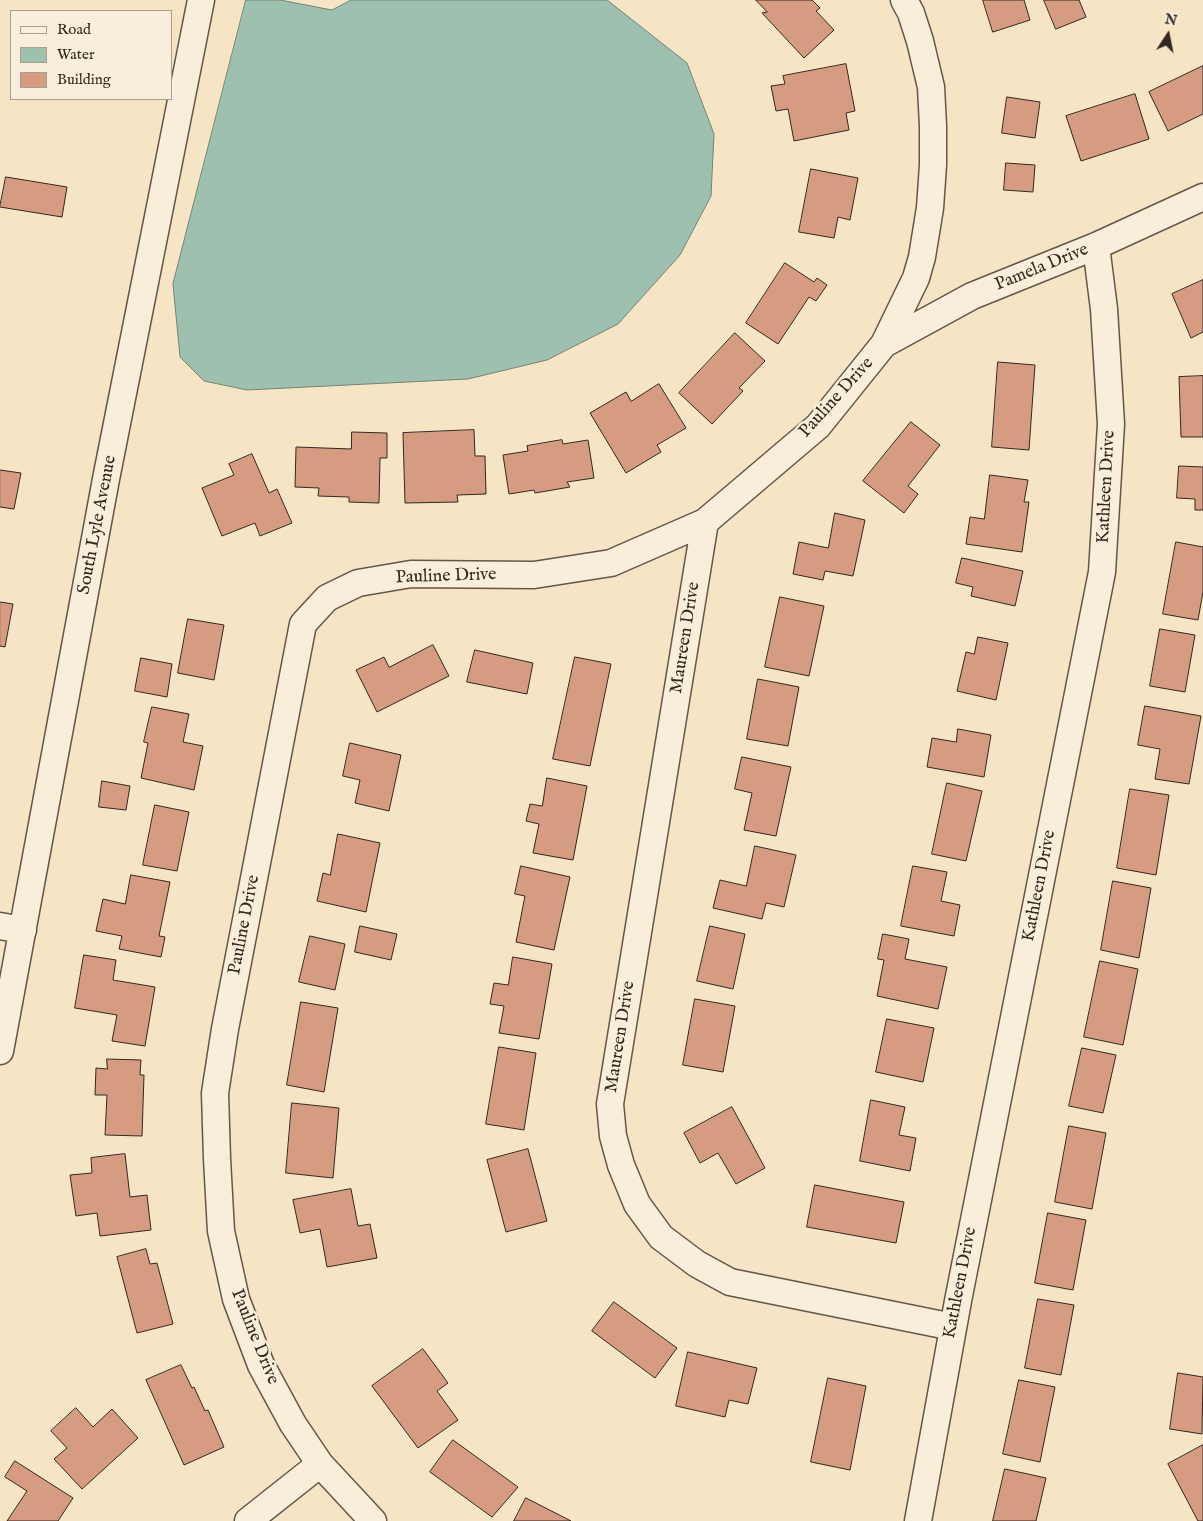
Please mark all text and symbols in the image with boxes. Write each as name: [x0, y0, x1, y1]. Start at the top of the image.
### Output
legend: [10, 10, 172, 100]
north arrow: [1143, 10, 1193, 60]
text: N: [1163, 10, 1179, 30]
text: Road: [57, 20, 91, 39]
text: Water: [57, 45, 94, 64]
text: Building: [57, 70, 111, 89]
street label: Pamela Drive: [992, 239, 1092, 297]
street label: Pauline Drive: [795, 353, 879, 443]
street label: Kathleen Drive: [1093, 430, 1121, 544]
street label: South Lyle Avenue: [74, 454, 122, 596]
street label: Pauline Drive: [395, 564, 497, 590]
street label: Maureen Drive: [667, 581, 705, 695]
street label: Kathleen Drive: [1019, 828, 1061, 944]
street label: Pauline Drive: [225, 873, 265, 977]
street label: Maureen Drive: [602, 980, 640, 1094]
street label: Kathleen Drive: [940, 1225, 982, 1341]
street label: Pauline Drive: [225, 1286, 283, 1388]

